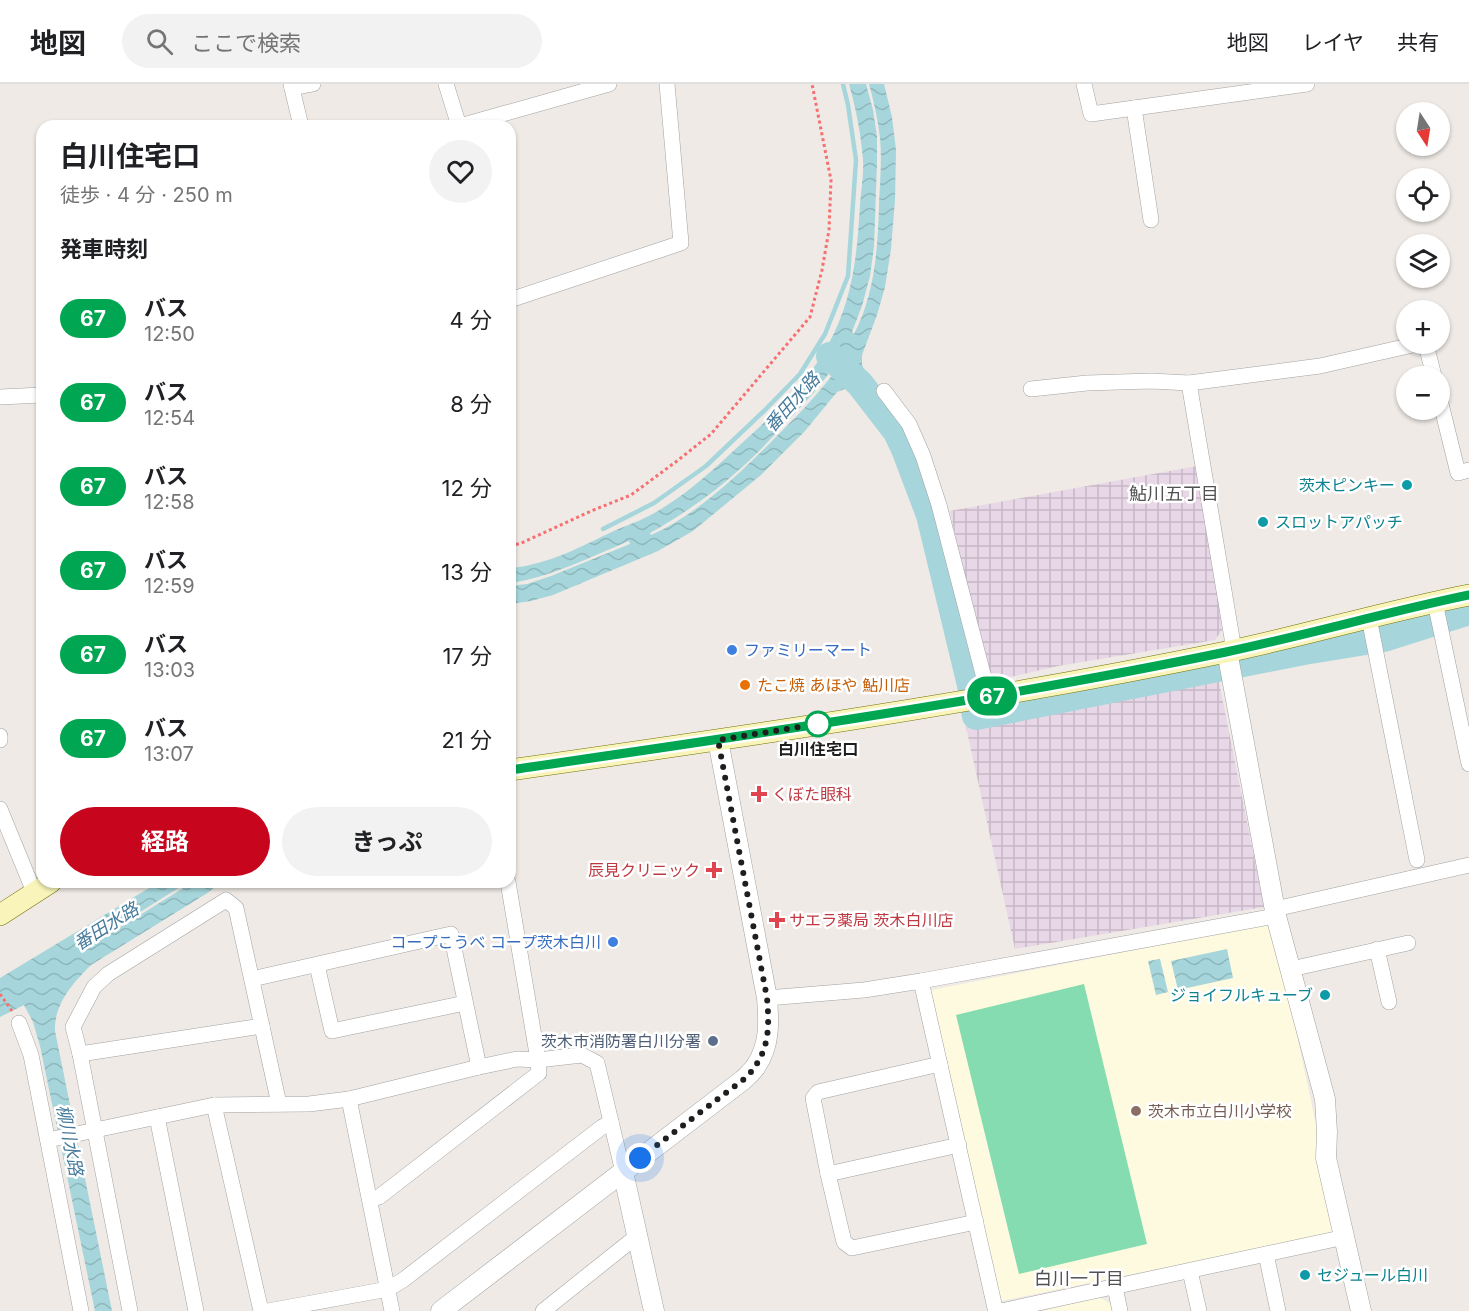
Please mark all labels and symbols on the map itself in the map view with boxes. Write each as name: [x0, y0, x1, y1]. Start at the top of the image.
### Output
north arrow: [1396, 102, 1450, 156]
water label: 番田水路: [760, 367, 825, 436]
place label: 茨木ピンキー: [1299, 475, 1395, 495]
marker: 茨木ピンキー: [1400, 478, 1414, 492]
district label: 鮎川五丁目: [1129, 483, 1219, 504]
place label: スロットアパッチ: [1275, 512, 1403, 532]
marker: スロットアパッチ: [1256, 515, 1270, 529]
place label: ファミリーマート: [744, 640, 872, 660]
marker: ファミリーマート: [725, 643, 739, 657]
place label: たこ焼 あほや 鮎川店: [757, 675, 910, 695]
line badge: 67: [965, 676, 1019, 716]
marker: たこ焼 あほや 鮎川店: [738, 678, 752, 692]
marker: 白川住宅口: [805, 711, 831, 737]
place label: 白川住宅口: [778, 739, 858, 759]
place label: くぼた眼科: [772, 784, 852, 804]
marker: くぼた眼科: [750, 785, 768, 803]
place label: 辰見クリニック: [588, 860, 700, 880]
marker: 辰見クリニック: [705, 861, 723, 879]
water label: 番田水路: [70, 897, 144, 954]
place label: サエラ薬局 茨木白川店: [789, 910, 954, 930]
marker: サエラ薬局 茨木白川店: [770, 913, 784, 927]
place label: コープこうべ コープ茨木白川: [390, 932, 601, 952]
marker: コープこうべ コープ茨木白川: [606, 935, 620, 949]
place label: ジョイフルキューブ: [1170, 985, 1313, 1005]
marker: ジョイフルキューブ: [1318, 988, 1332, 1002]
place label: 茨木市消防署白川分署: [541, 1031, 701, 1051]
marker: 茨木市消防署白川分署: [706, 1034, 720, 1048]
place label: 茨木市立白川小学校: [1148, 1101, 1292, 1121]
water label: 柳川水路: [53, 1103, 88, 1179]
marker: 茨木市立白川小学校: [1129, 1104, 1143, 1118]
your location: [625, 1143, 655, 1173]
place label: セジュール白川: [1317, 1265, 1428, 1285]
district label: 白川一丁目: [1034, 1268, 1124, 1289]
marker: セジュール白川: [1298, 1268, 1312, 1282]

